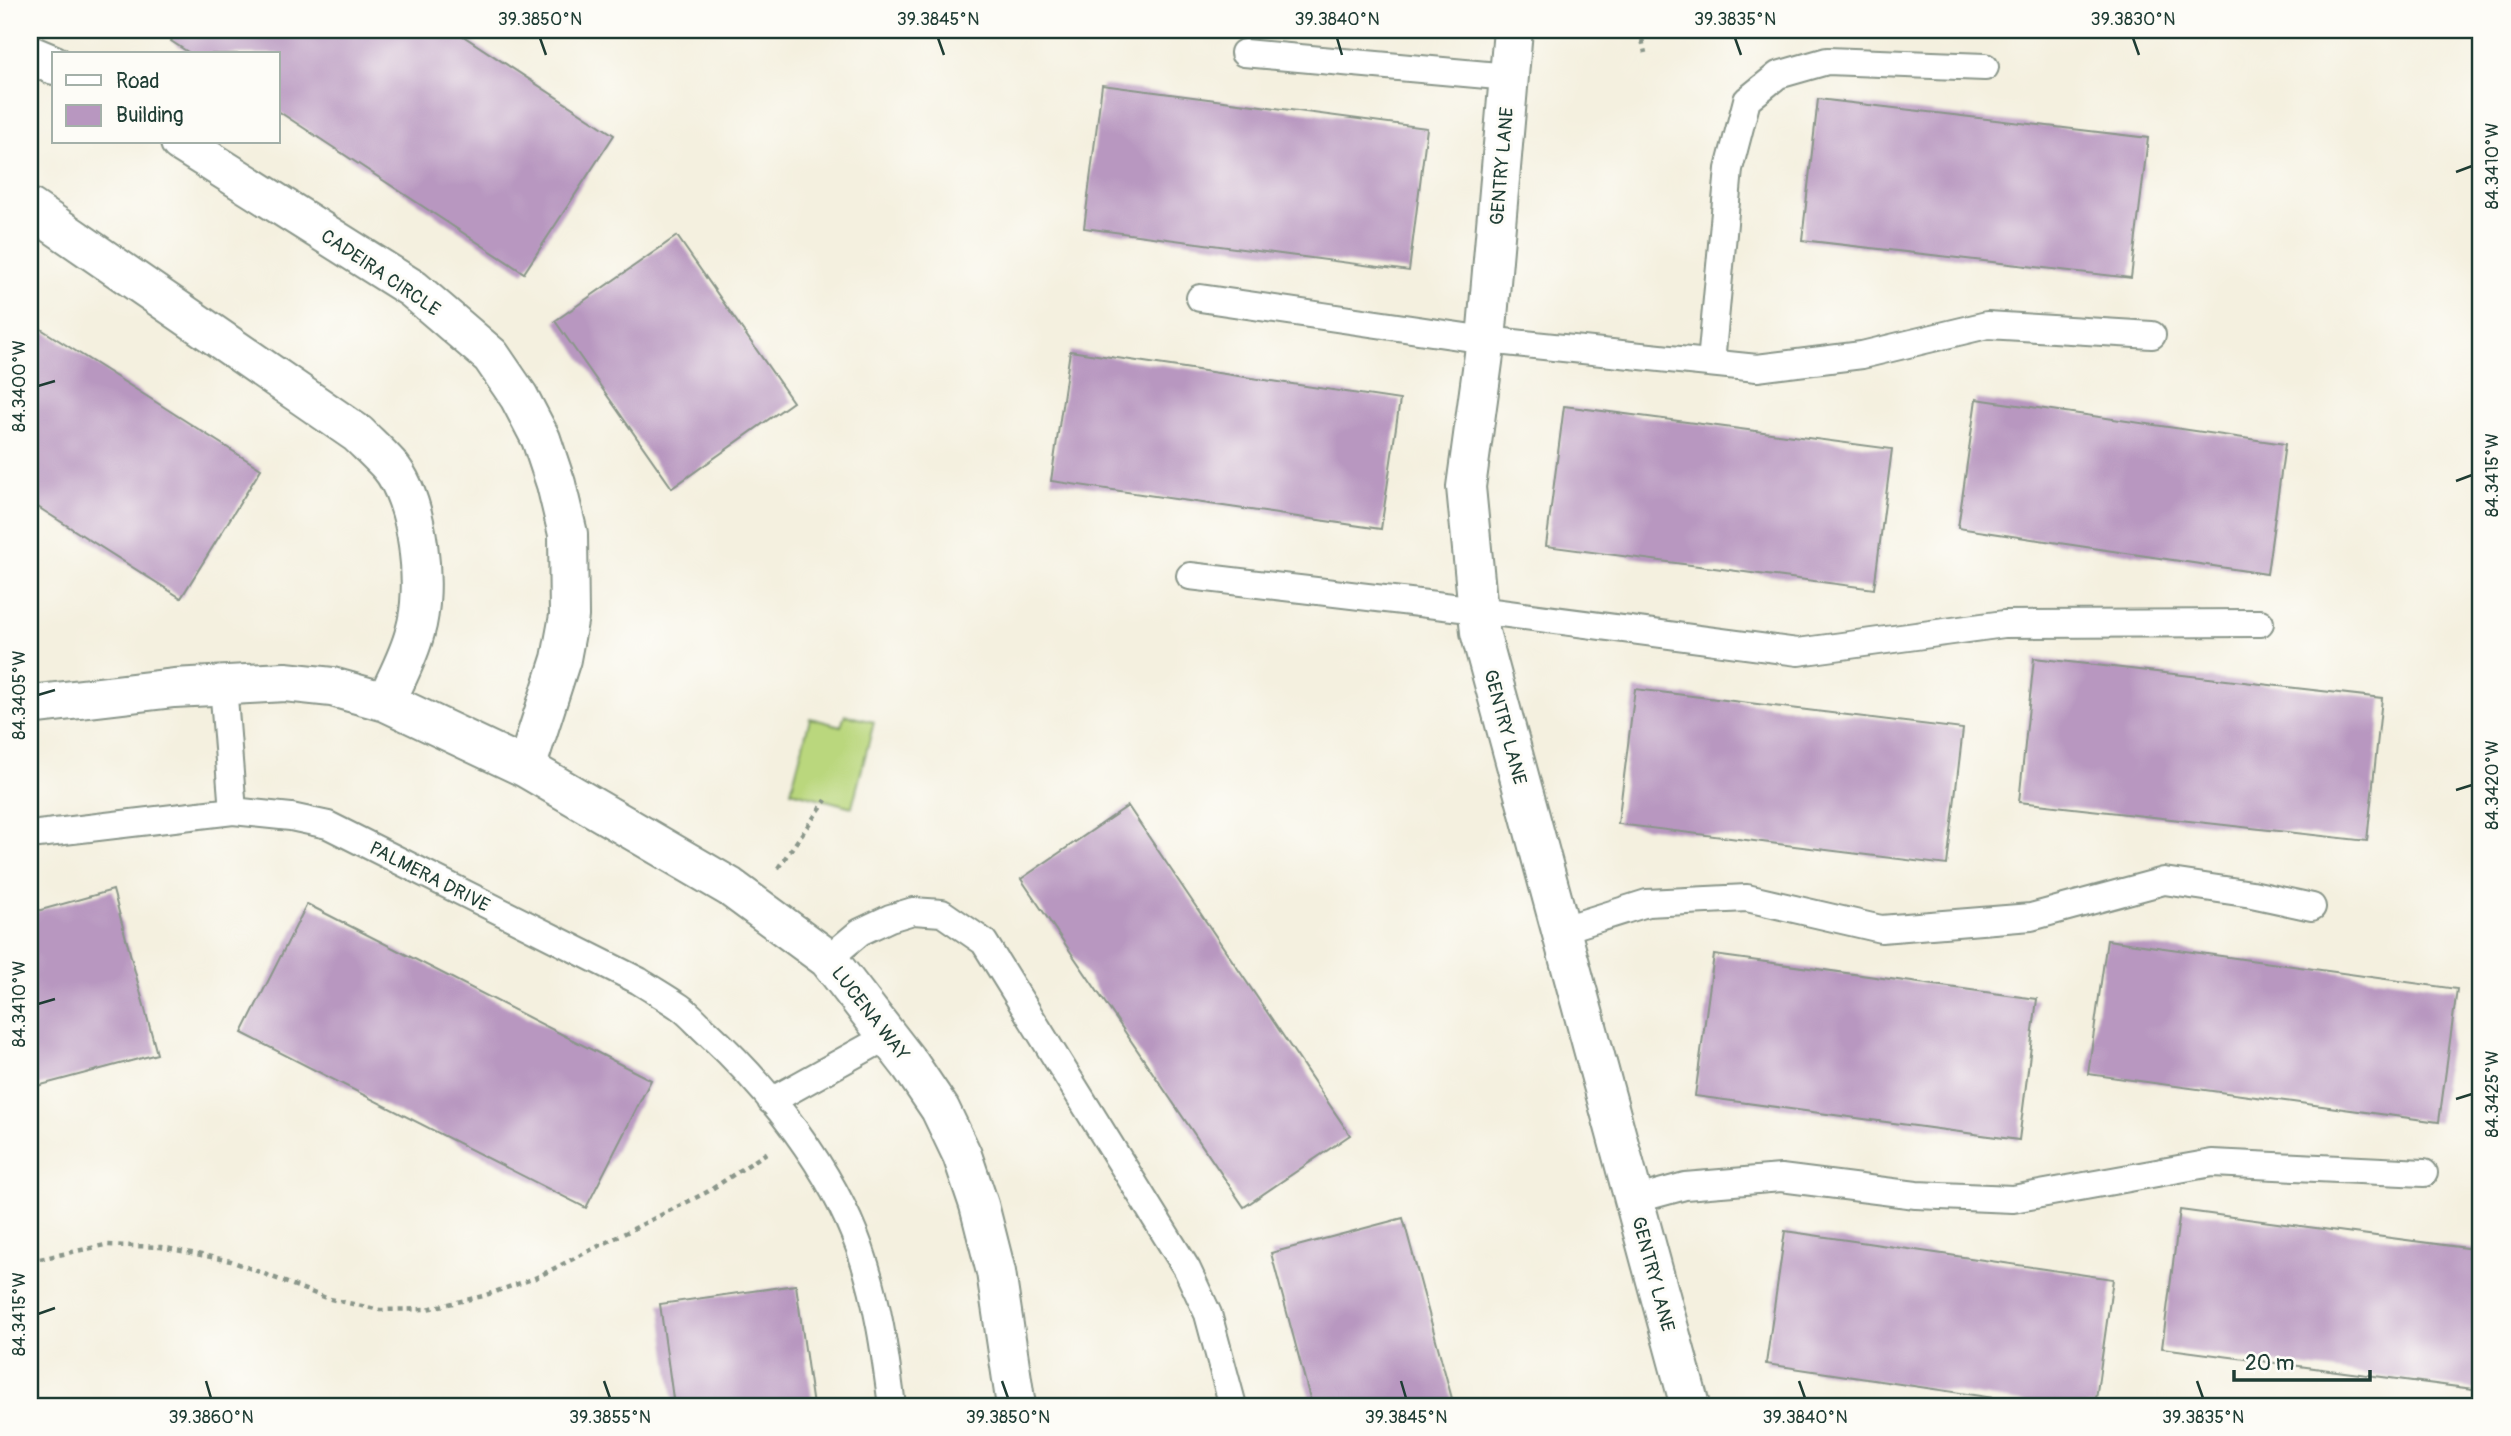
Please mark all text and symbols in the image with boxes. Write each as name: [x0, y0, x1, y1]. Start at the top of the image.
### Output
text: 39.3850°N: [498, 8, 582, 31]
text: 39.3845°N: [897, 8, 979, 31]
text: 39.3840°N: [1294, 8, 1380, 31]
text: 39.3835°N: [1694, 8, 1776, 31]
text: 39.3830°N: [2091, 8, 2175, 31]
legend: [52, 52, 280, 144]
text: Road: [116, 68, 160, 95]
text: Building: [116, 102, 183, 129]
street label: GENTRY LANE: [1485, 106, 1519, 226]
text: 84.3410°W: [2481, 123, 2504, 209]
street label: CADEIRA CIRCLE: [316, 224, 445, 322]
text: 84.3400°W: [8, 340, 31, 432]
text: 84.3415°W: [2481, 433, 2504, 517]
text: 84.3405°W: [8, 650, 31, 740]
street label: GENTRY LANE: [1478, 667, 1532, 788]
text: 84.3420°W: [2481, 740, 2504, 830]
street label: PALMERA DRIVE: [365, 836, 494, 918]
text: 84.3410°W: [8, 961, 31, 1047]
street label: LUCENA WAY: [826, 962, 914, 1066]
text: 84.3425°W: [2481, 1050, 2504, 1138]
street label: GENTRY LANE: [1626, 1214, 1680, 1335]
text: 84.3415°W: [8, 1272, 31, 1356]
scale bar: [2234, 1338, 2371, 1382]
text: 20 m: [2245, 1350, 2294, 1377]
text: 39.3860°N: [168, 1406, 254, 1429]
text: 39.3855°N: [569, 1406, 651, 1429]
text: 39.3850°N: [966, 1406, 1050, 1429]
text: 39.3845°N: [1365, 1406, 1447, 1429]
text: 39.3840°N: [1762, 1406, 1848, 1429]
text: 39.3835°N: [2162, 1406, 2244, 1429]

